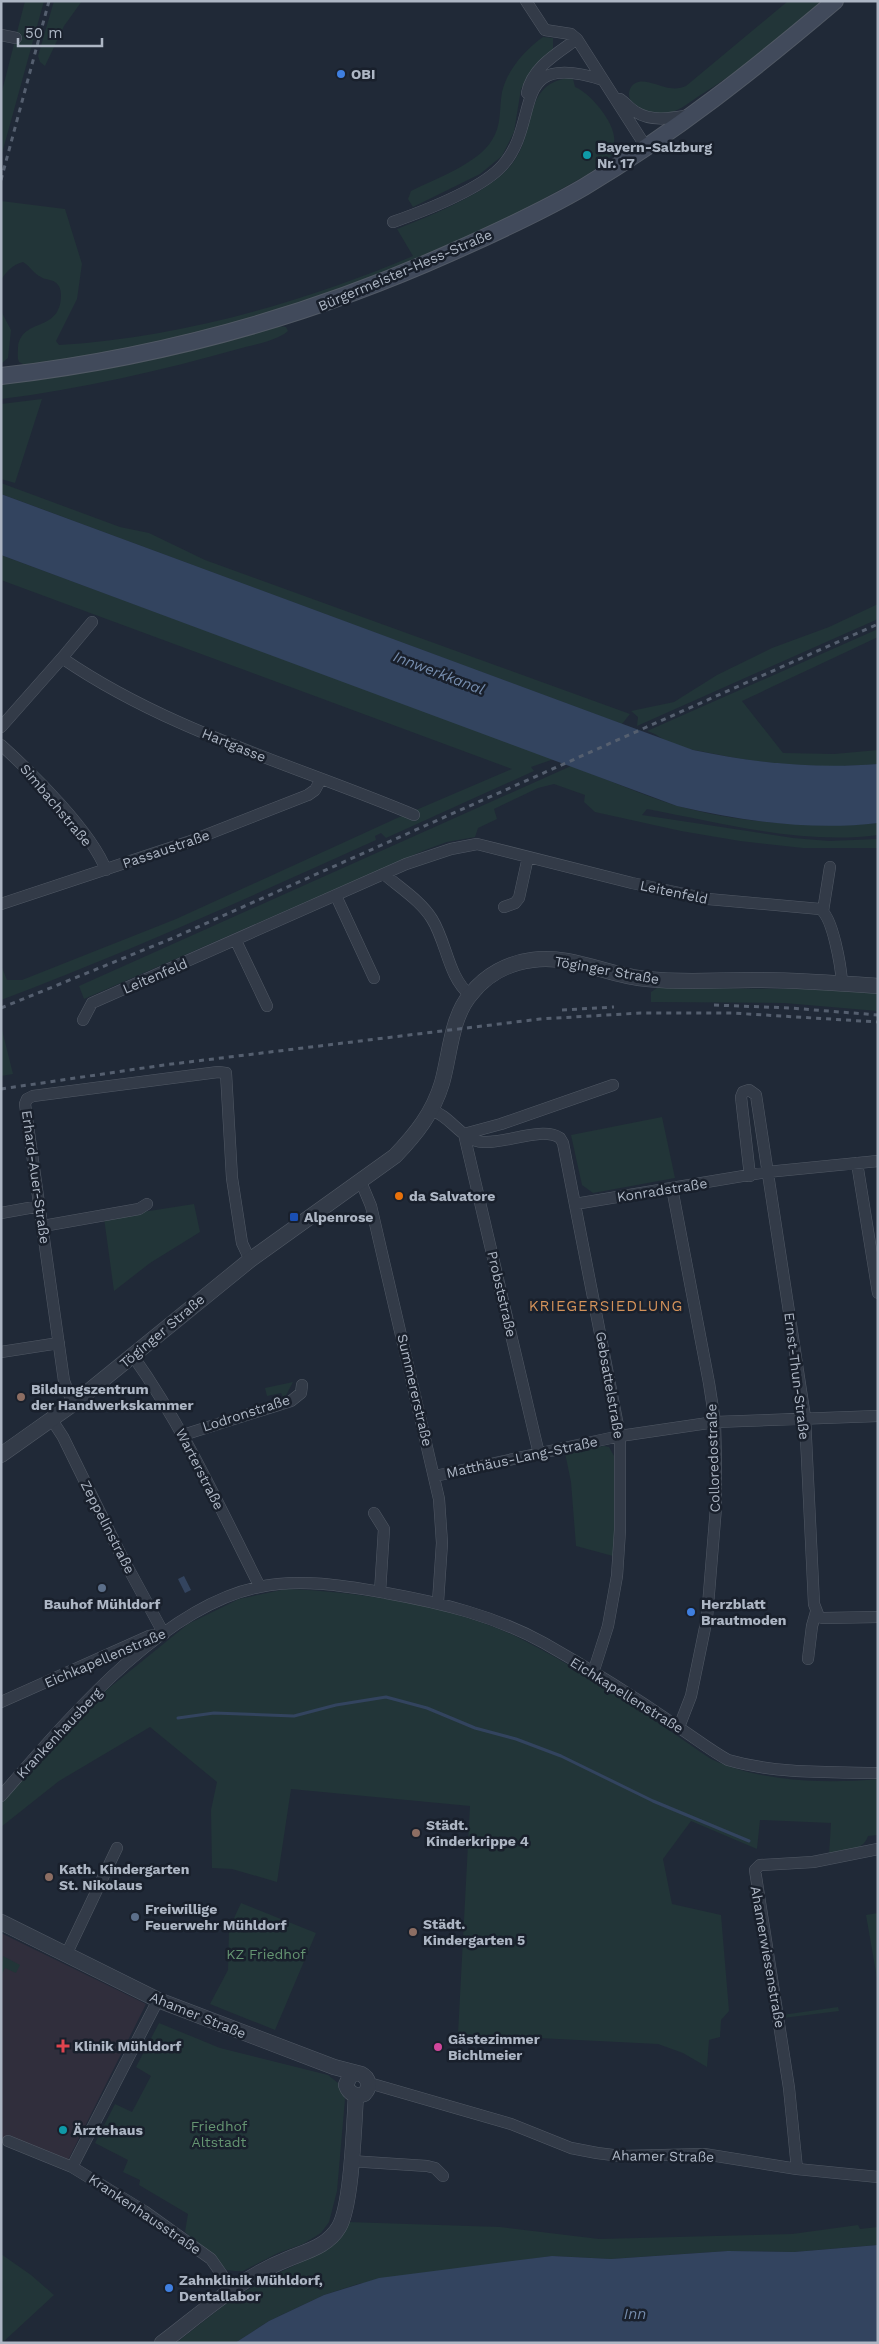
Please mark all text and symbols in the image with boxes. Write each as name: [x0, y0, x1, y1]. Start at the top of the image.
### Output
scale bar: [18, 15, 101, 47]
text: 50 m: [25, 24, 62, 42]
place label: OBI: [351, 66, 375, 82]
marker: OBI: [335, 68, 347, 80]
place label: Bayern-Salzburg Nr. 17: [597, 139, 712, 171]
marker: Bayern-Salzburg Nr. 17: [581, 149, 593, 161]
street label: Bürgermeister-Hess-Straße: [316, 226, 494, 314]
water label: Innwerkkanal: [391, 647, 488, 699]
street label: Hartgasse: [200, 725, 268, 765]
street label: Simbachstraße: [17, 761, 95, 849]
street label: Passaustraße: [120, 827, 212, 871]
street label: Leitenfeld: [639, 877, 709, 907]
street label: Töginger Straße: [553, 953, 661, 987]
street label: Leitenfeld: [120, 955, 190, 997]
street label: Erhard-Auer-Straße: [19, 1109, 53, 1245]
street label: Konradstraße: [616, 1175, 708, 1205]
place label: da Salvatore: [409, 1188, 495, 1204]
marker: da Salvatore: [393, 1190, 405, 1202]
place label: Alpenrose: [304, 1209, 373, 1225]
marker: Alpenrose: [288, 1211, 300, 1223]
street label: Probststraße: [484, 1249, 520, 1339]
street label: Töginger Straße: [116, 1291, 208, 1371]
district label: KRIEGERSIEDLUNG: [529, 1297, 683, 1315]
street label: Ernst-Thun-Straße: [781, 1311, 813, 1441]
street label: Gebsattelstraße: [593, 1330, 627, 1440]
street label: Summererstraße: [394, 1332, 436, 1448]
place label: Bildungszentrum der Handwerkskammer: [31, 1381, 194, 1413]
marker: Bildungszentrum der Handwerkskammer: [15, 1391, 27, 1403]
street label: Lodronstraße: [200, 1391, 292, 1435]
street label: Colloredostraße: [703, 1403, 723, 1513]
street label: Warterstraße: [173, 1426, 227, 1512]
street label: Matthäus-Lang-Straße: [445, 1433, 599, 1481]
street label: Zeppelinstraße: [78, 1478, 138, 1576]
marker: Bauhof Mühldorf: [96, 1582, 108, 1594]
place label: Bauhof Mühldorf: [44, 1596, 161, 1612]
place label: Herzblatt Brautmoden: [701, 1596, 787, 1628]
marker: Herzblatt Brautmoden: [685, 1606, 697, 1618]
street label: Eichkapellenstraße: [42, 1625, 168, 1691]
street label: Eichkapellenstraße: [567, 1654, 687, 1736]
street label: Krankenhausberg: [13, 1684, 105, 1782]
place label: Städt. Kinderkrippe 4: [426, 1817, 529, 1849]
marker: Städt. Kinderkrippe 4: [410, 1827, 422, 1839]
place label: Kath. Kindergarten St. Nikolaus: [59, 1861, 189, 1893]
marker: Kath. Kindergarten St. Nikolaus: [43, 1871, 55, 1883]
street label: Ahamerwiesenstraße: [748, 1885, 788, 2029]
place label: Freiwillige Feuerwehr Mühldorf: [145, 1901, 287, 1933]
marker: Freiwillige Feuerwehr Mühldorf: [129, 1911, 141, 1923]
place label: Städt. Kindergarten 5: [423, 1916, 525, 1948]
marker: Städt. Kindergarten 5: [407, 1926, 419, 1938]
park label: KZ Friedhof: [226, 1946, 306, 1962]
street label: Ahamer Straße: [148, 1988, 248, 2042]
place label: Gästezimmer Bichlmeier: [448, 2031, 540, 2063]
place label: Klinik Mühldorf: [74, 2038, 182, 2054]
marker: Klinik Mühldorf: [56, 2039, 70, 2053]
marker: Gästezimmer Bichlmeier: [432, 2041, 444, 2053]
park label: Friedhof Altstadt: [191, 2118, 248, 2150]
place label: Ärztehaus: [73, 2122, 143, 2138]
marker: Ärztehaus: [57, 2124, 69, 2136]
street label: Ahamer Straße: [612, 2147, 714, 2165]
street label: Krankenhausstraße: [86, 2171, 204, 2257]
place label: Zahnklinik Mühldorf, Dentallabor: [179, 2272, 323, 2304]
marker: Zahnklinik Mühldorf, Dentallabor: [163, 2282, 175, 2294]
water label: Inn: [624, 2305, 646, 2323]

